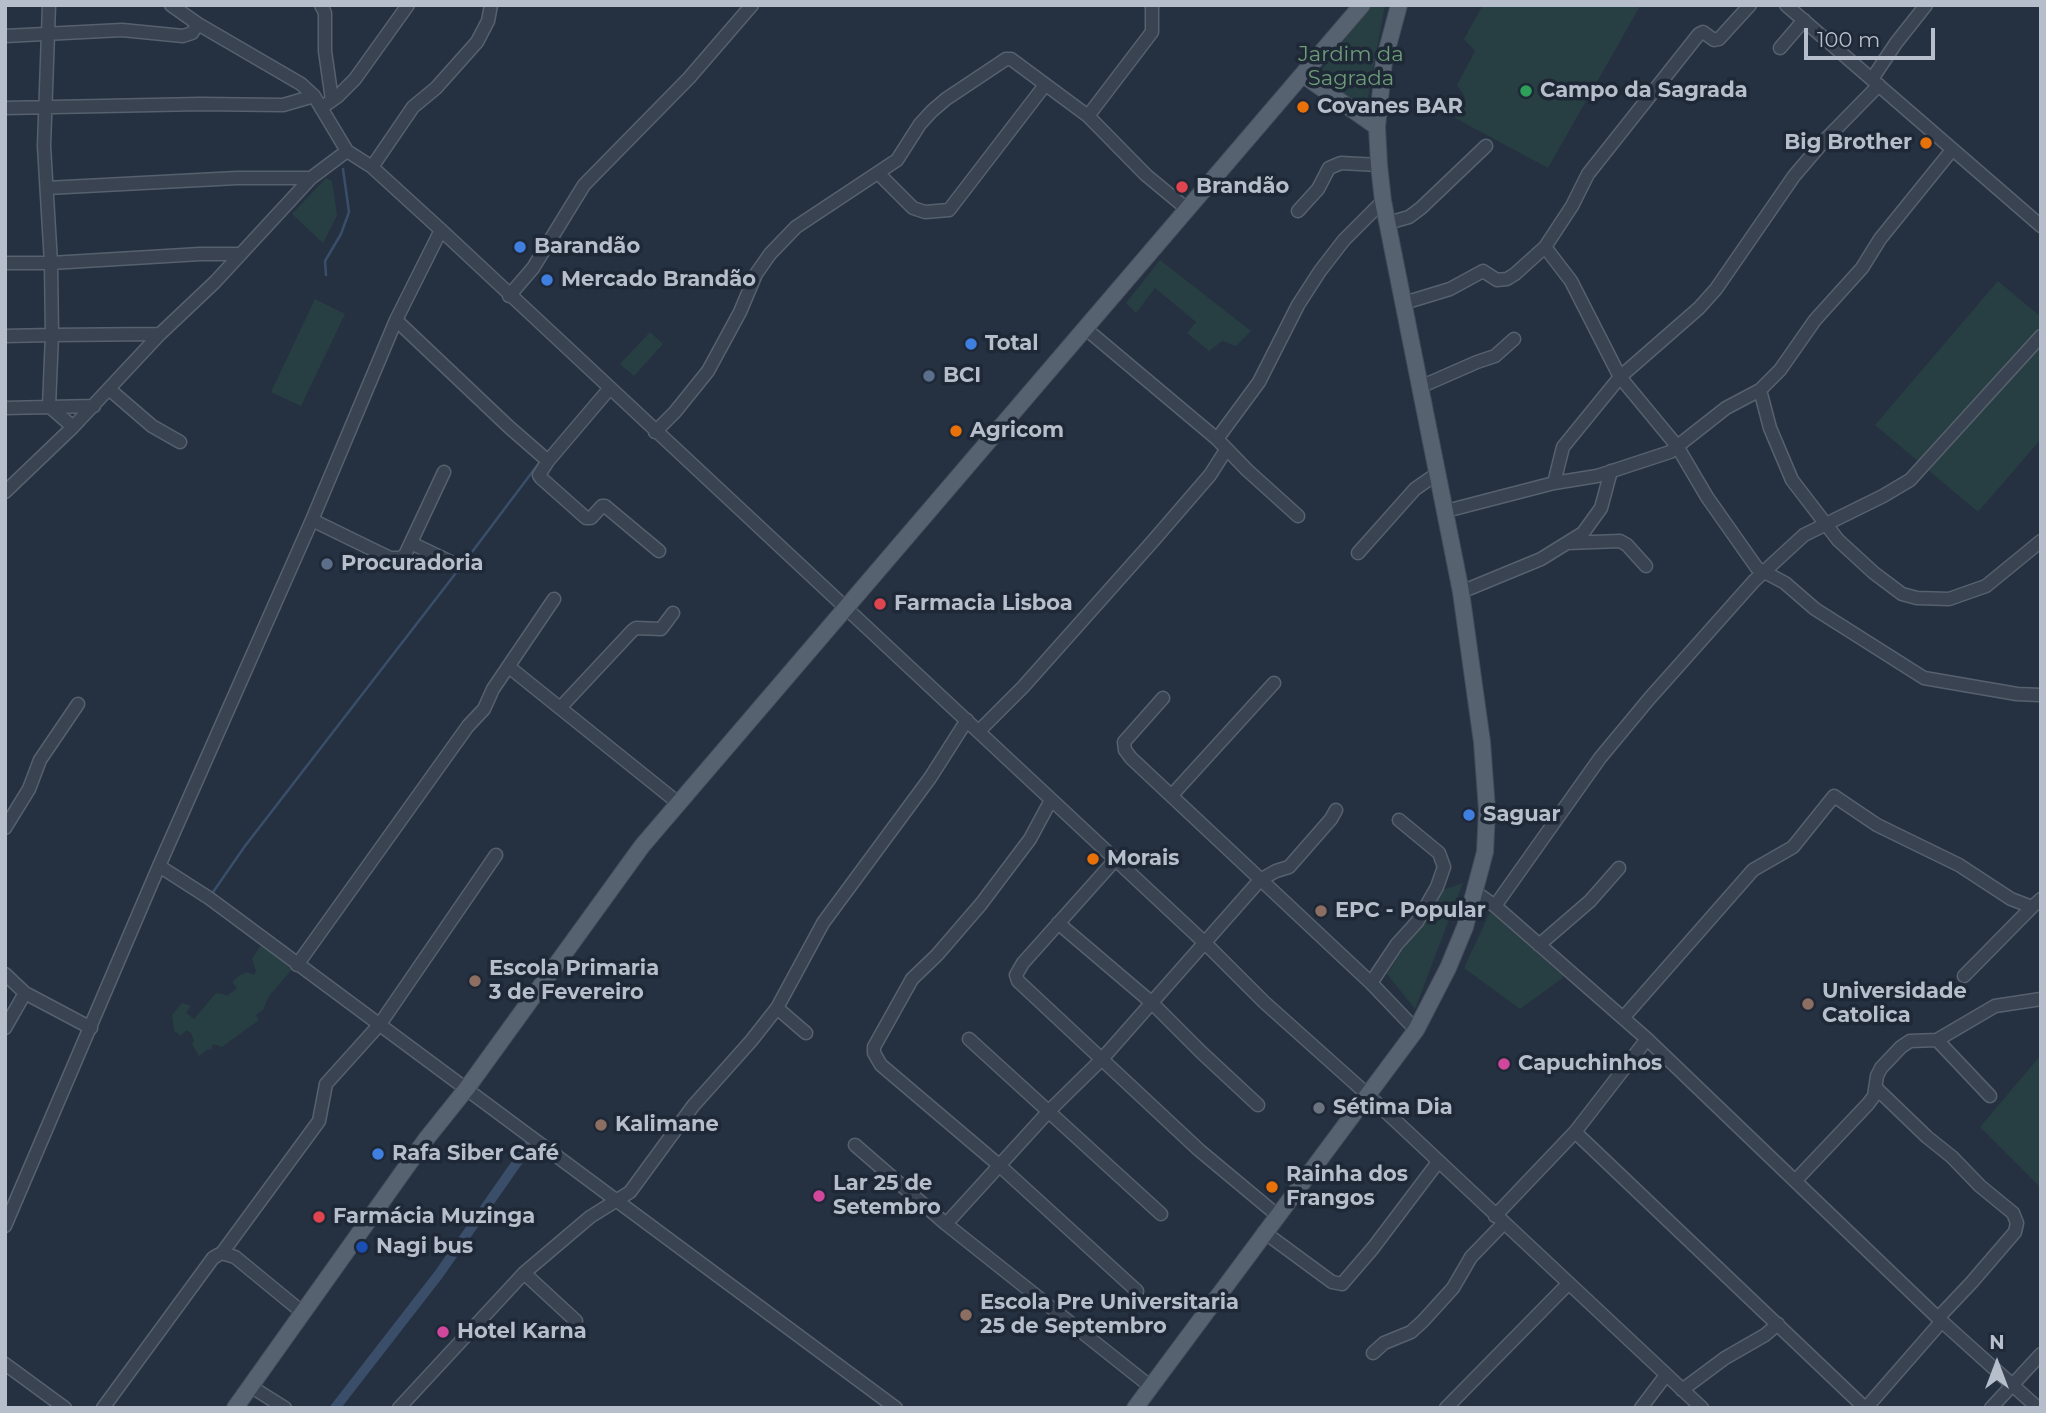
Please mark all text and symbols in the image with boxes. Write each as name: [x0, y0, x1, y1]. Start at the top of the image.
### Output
scale bar: [1808, 14, 1939, 58]
text: 100 m: [1817, 27, 1880, 52]
park label: Jardim da Sagrada: [1298, 42, 1404, 92]
place label: Campo da Sagrada: [1540, 78, 1748, 104]
marker: Campo da Sagrada: [1518, 83, 1534, 99]
place label: Covanes BAR: [1317, 94, 1463, 120]
marker: Covanes BAR: [1295, 99, 1311, 115]
place label: Big Brother: [1784, 130, 1912, 156]
marker: Big Brother: [1918, 135, 1934, 151]
place label: Brandão: [1196, 174, 1289, 200]
marker: Brandão: [1174, 179, 1190, 195]
place label: Barandão: [534, 234, 640, 260]
marker: Barandão: [512, 239, 528, 255]
place label: Mercado Brandão: [561, 267, 756, 293]
marker: Mercado Brandão: [539, 272, 555, 288]
place label: Total: [985, 331, 1039, 357]
marker: Total: [963, 336, 979, 352]
place label: BCI: [943, 363, 981, 389]
marker: BCI: [921, 368, 937, 384]
place label: Agricom: [970, 418, 1064, 444]
marker: Agricom: [948, 423, 964, 439]
place label: Procuradoria: [341, 551, 483, 577]
marker: Procuradoria: [319, 556, 335, 572]
place label: Farmacia Lisboa: [894, 591, 1073, 617]
marker: Farmacia Lisboa: [872, 596, 888, 612]
place label: Saguar: [1483, 802, 1561, 828]
marker: Saguar: [1461, 807, 1477, 823]
place label: Morais: [1107, 846, 1179, 872]
marker: Morais: [1085, 851, 1101, 867]
place label: EPC - Popular: [1335, 898, 1486, 924]
marker: EPC - Popular: [1313, 903, 1329, 919]
place label: Escola Primaria 3 de Fevereiro: [489, 956, 659, 1006]
marker: Escola Primaria 3 de Fevereiro: [467, 973, 483, 989]
place label: Universidade Catolica: [1822, 979, 1967, 1029]
marker: Universidade Catolica: [1800, 996, 1816, 1012]
place label: Capuchinhos: [1518, 1051, 1662, 1077]
marker: Capuchinhos: [1496, 1056, 1512, 1072]
place label: Sétima Dia: [1333, 1095, 1453, 1121]
marker: Sétima Dia: [1311, 1100, 1327, 1116]
place label: Kalimane: [615, 1112, 719, 1138]
marker: Kalimane: [593, 1117, 609, 1133]
place label: Rafa Siber Café: [392, 1141, 559, 1167]
marker: Rafa Siber Café: [370, 1146, 386, 1162]
place label: Rainha dos Frangos: [1286, 1162, 1408, 1212]
place label: Lar 25 de Setembro: [833, 1171, 941, 1221]
marker: Rainha dos Frangos: [1264, 1179, 1280, 1195]
marker: Lar 25 de Setembro: [811, 1188, 827, 1204]
place label: Farmácia Muzinga: [333, 1204, 535, 1230]
marker: Farmácia Muzinga: [311, 1209, 327, 1225]
place label: Nagi bus: [376, 1234, 473, 1260]
marker: Nagi bus: [354, 1239, 370, 1255]
place label: Escola Pre Universitaria 25 de Septembro: [980, 1290, 1239, 1340]
marker: Escola Pre Universitaria 25 de Septembro: [958, 1307, 974, 1323]
place label: Hotel Karna: [457, 1319, 587, 1345]
marker: Hotel Karna: [435, 1324, 451, 1340]
north arrow: [1962, 1329, 2032, 1399]
text: N: [1989, 1331, 2005, 1354]

